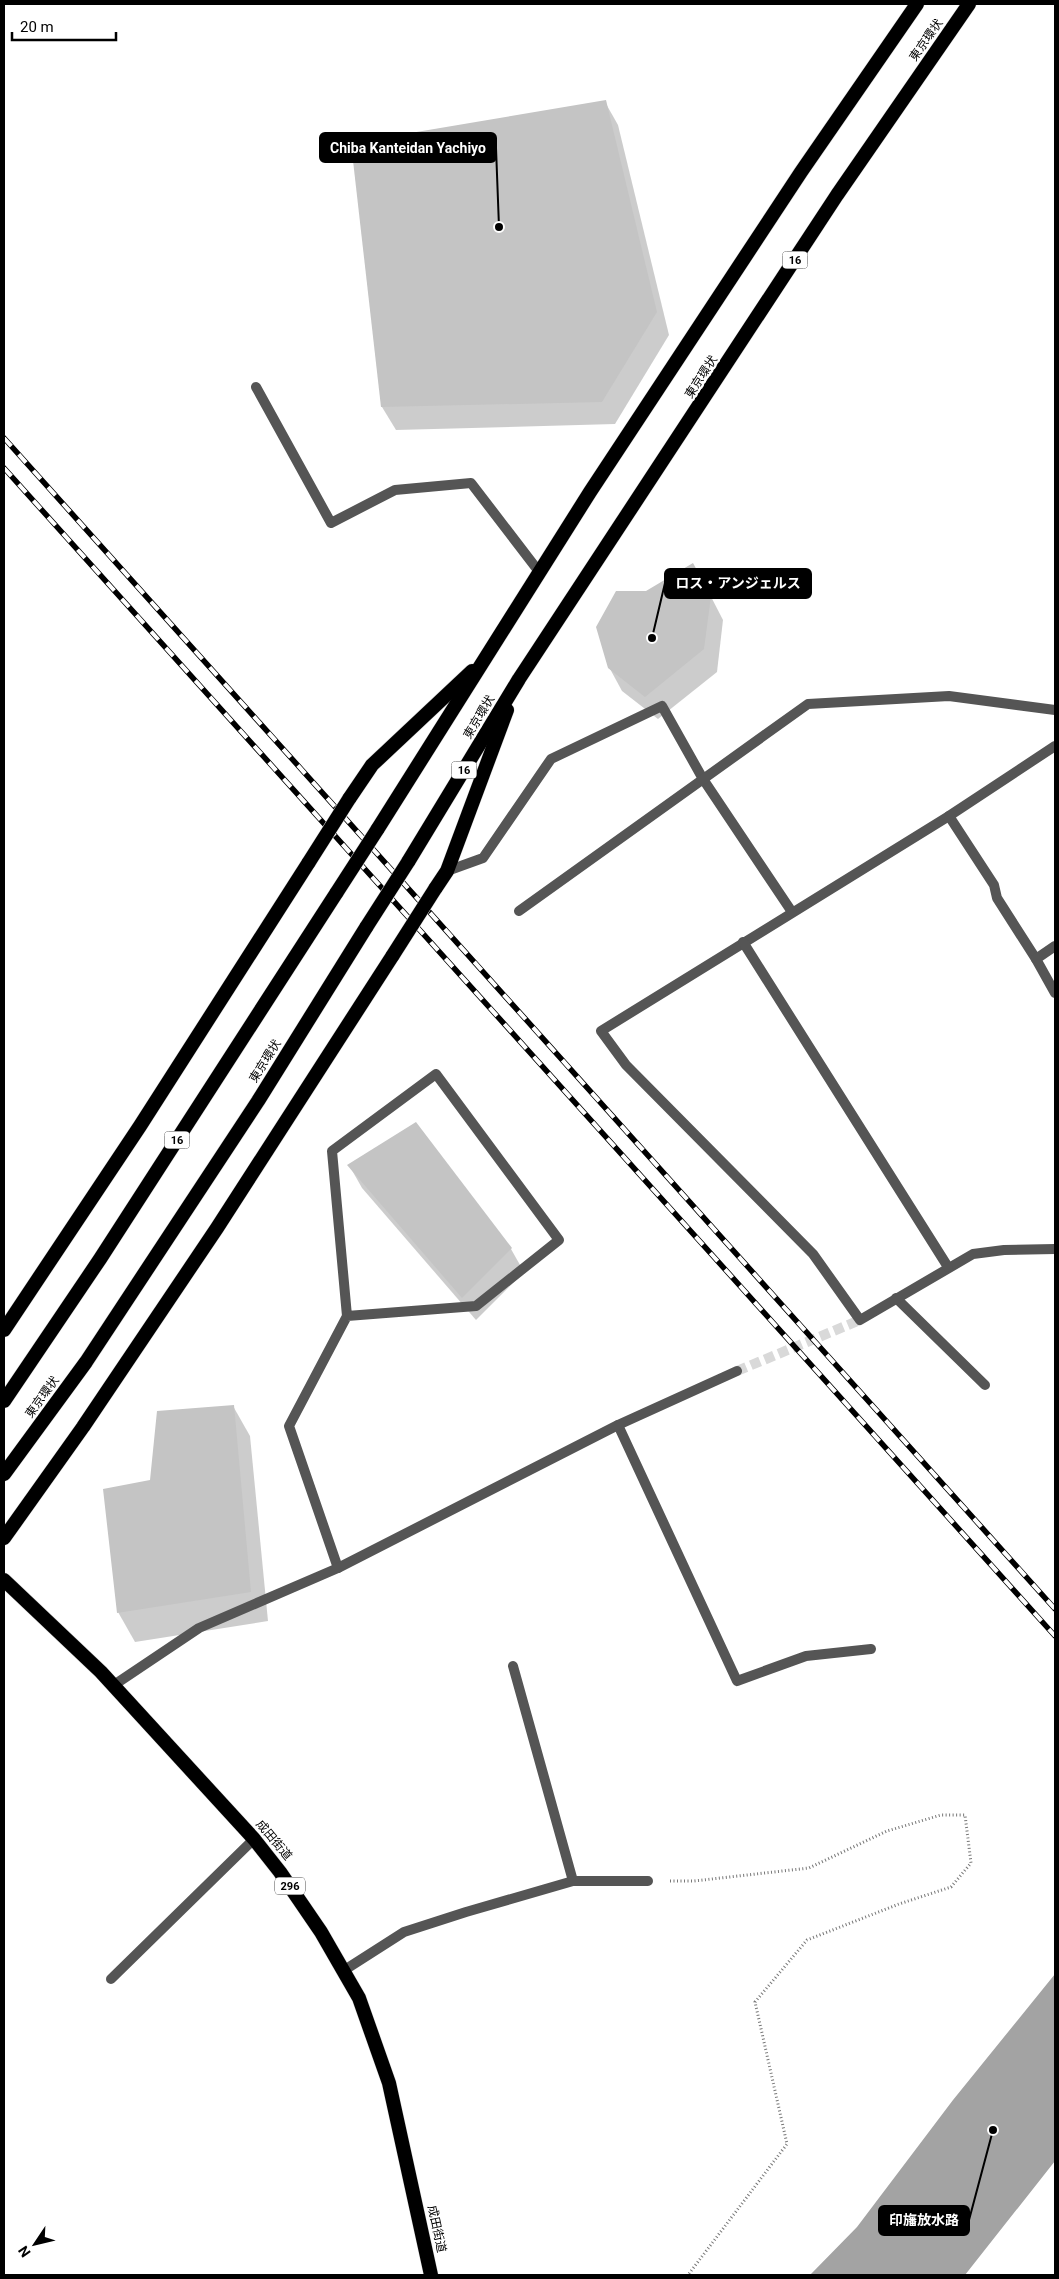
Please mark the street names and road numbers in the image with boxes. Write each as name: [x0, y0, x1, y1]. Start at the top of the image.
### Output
street label: 東京環状: [906, 16, 946, 64]
road number: 16: [782, 252, 808, 268]
street label: 東京環状: [682, 353, 720, 401]
street label: 東京環状: [461, 693, 497, 741]
road number: 16: [452, 762, 476, 778]
street label: 東京環状: [246, 1037, 284, 1085]
road number: 16: [164, 1132, 190, 1148]
street label: 東京環状: [22, 1373, 62, 1421]
street label: 成田街道: [253, 1817, 295, 1863]
road number: 296: [275, 1878, 305, 1894]
street label: 成田街道: [425, 2204, 449, 2254]

